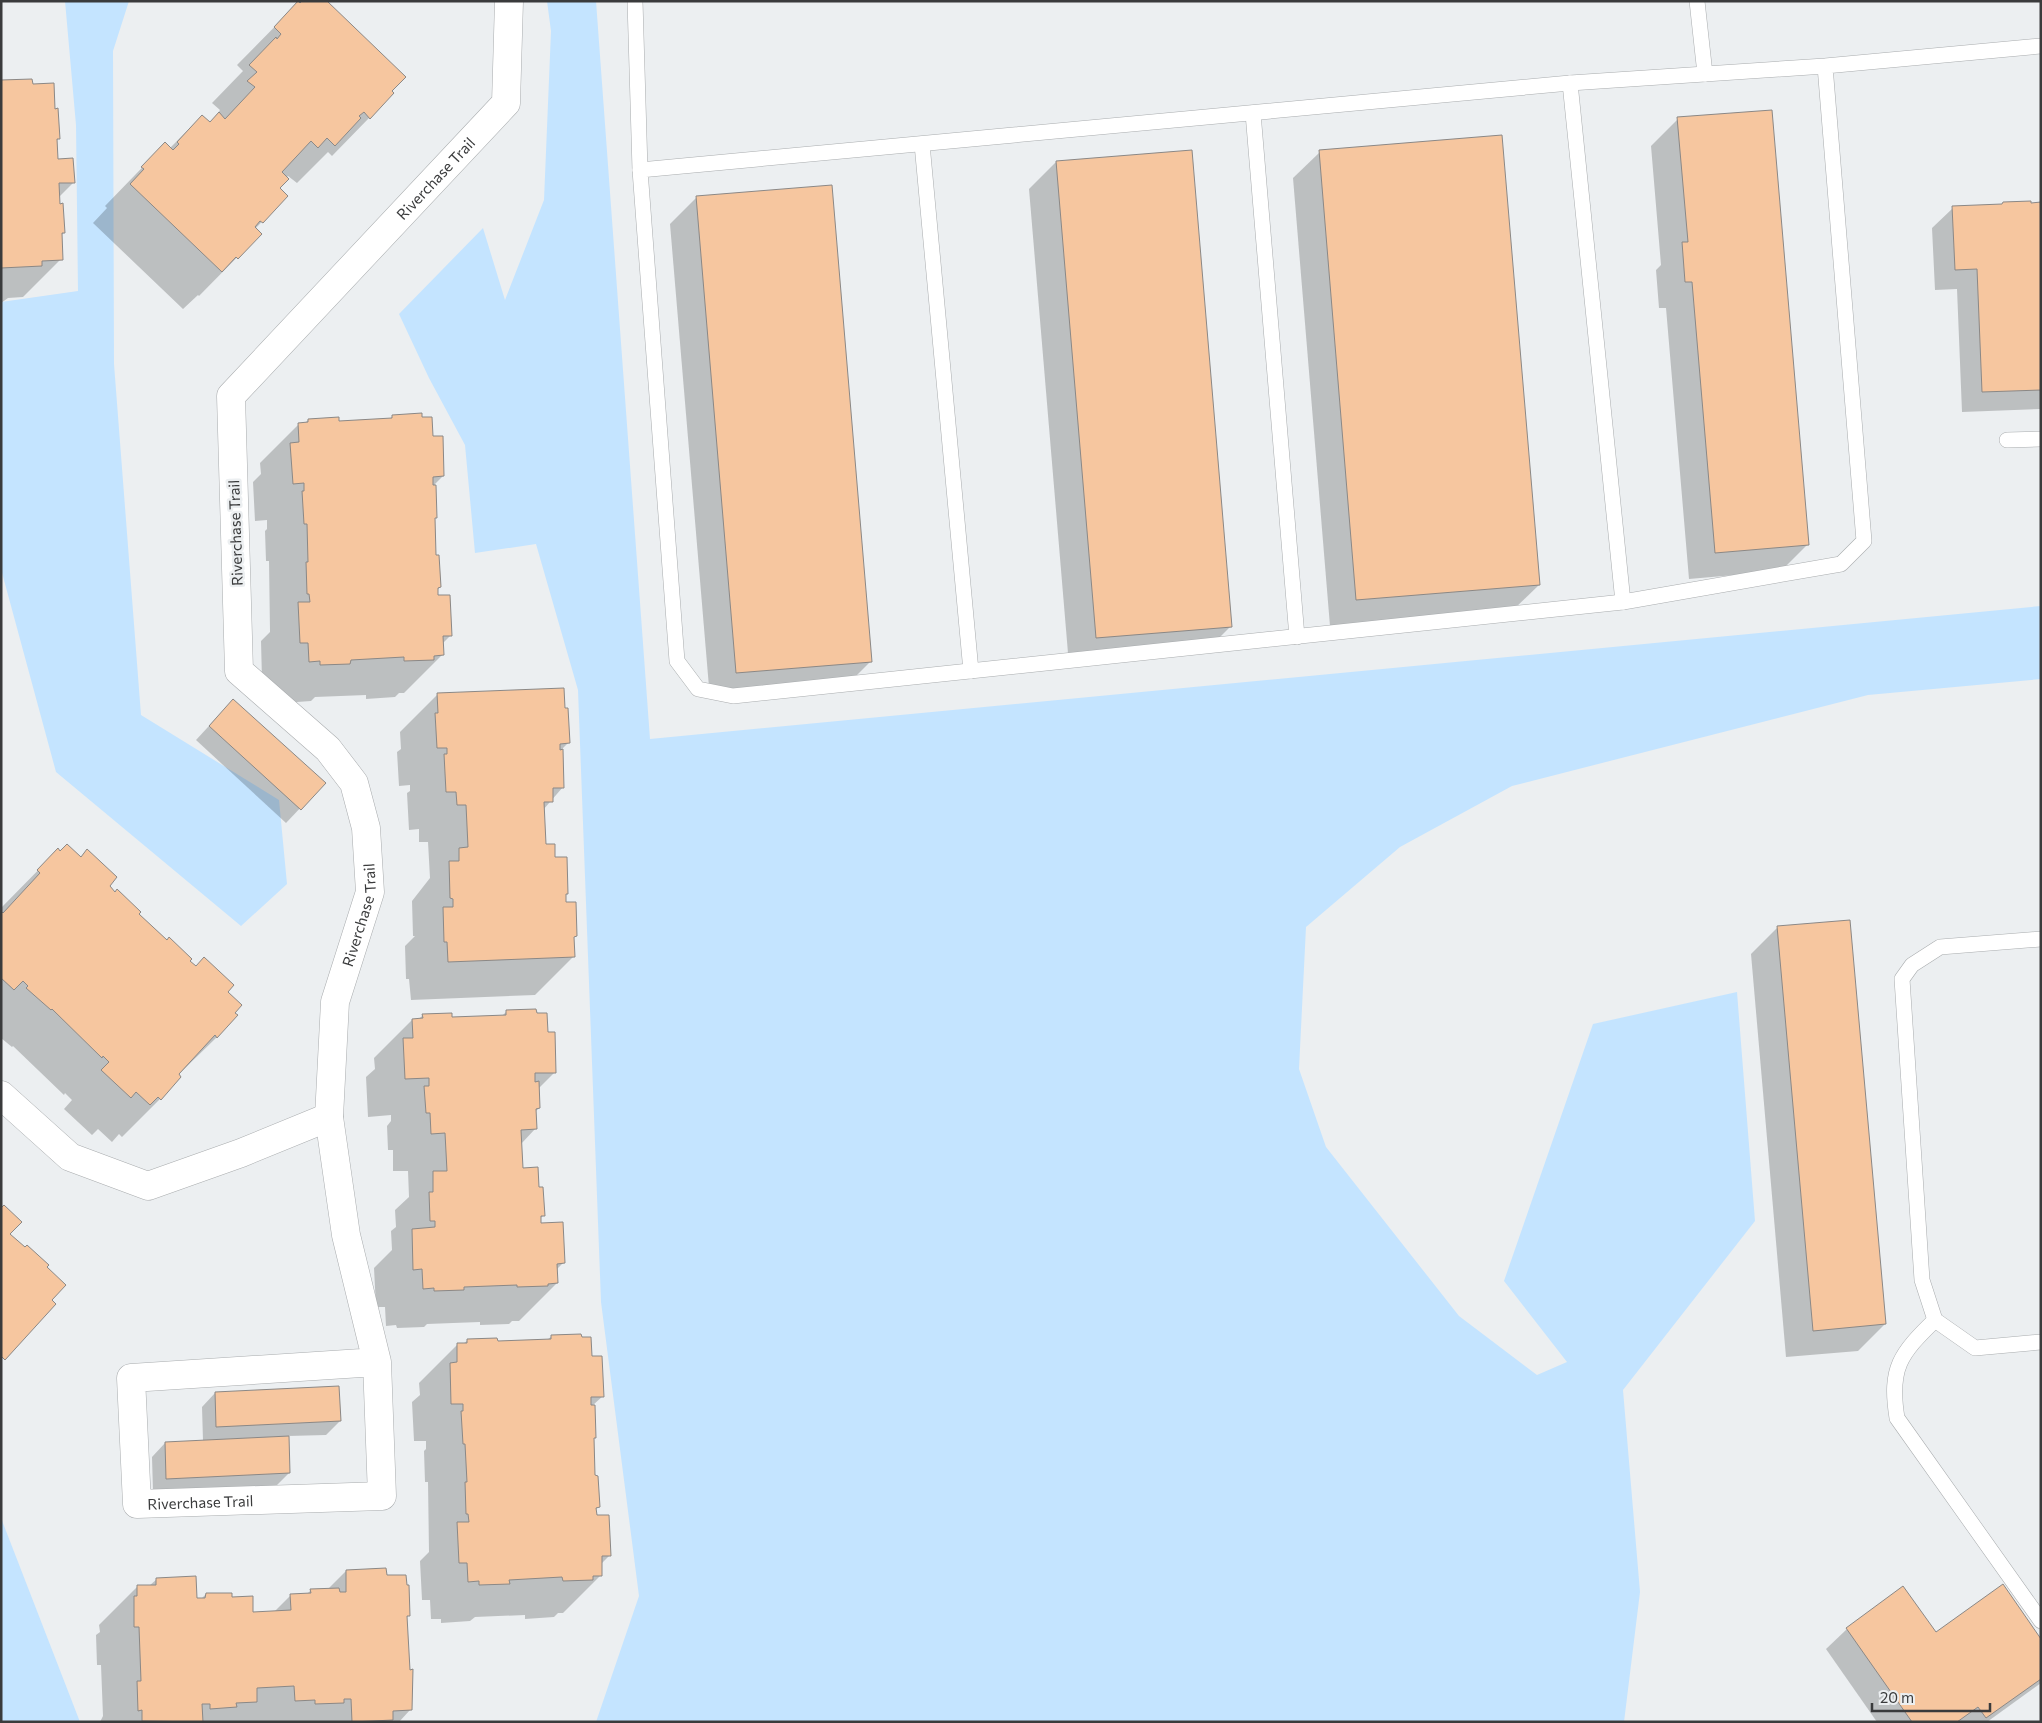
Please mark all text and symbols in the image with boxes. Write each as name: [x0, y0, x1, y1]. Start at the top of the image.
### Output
street label: Riverchase Trail: [392, 133, 478, 223]
street label: Riverchase Trail: [224, 480, 246, 586]
street label: Riverchase Trail: [338, 863, 379, 969]
street label: Riverchase Trail: [147, 1491, 254, 1513]
scale bar: [1872, 1680, 1990, 1712]
text: 20 m: [1880, 1688, 1914, 1706]

